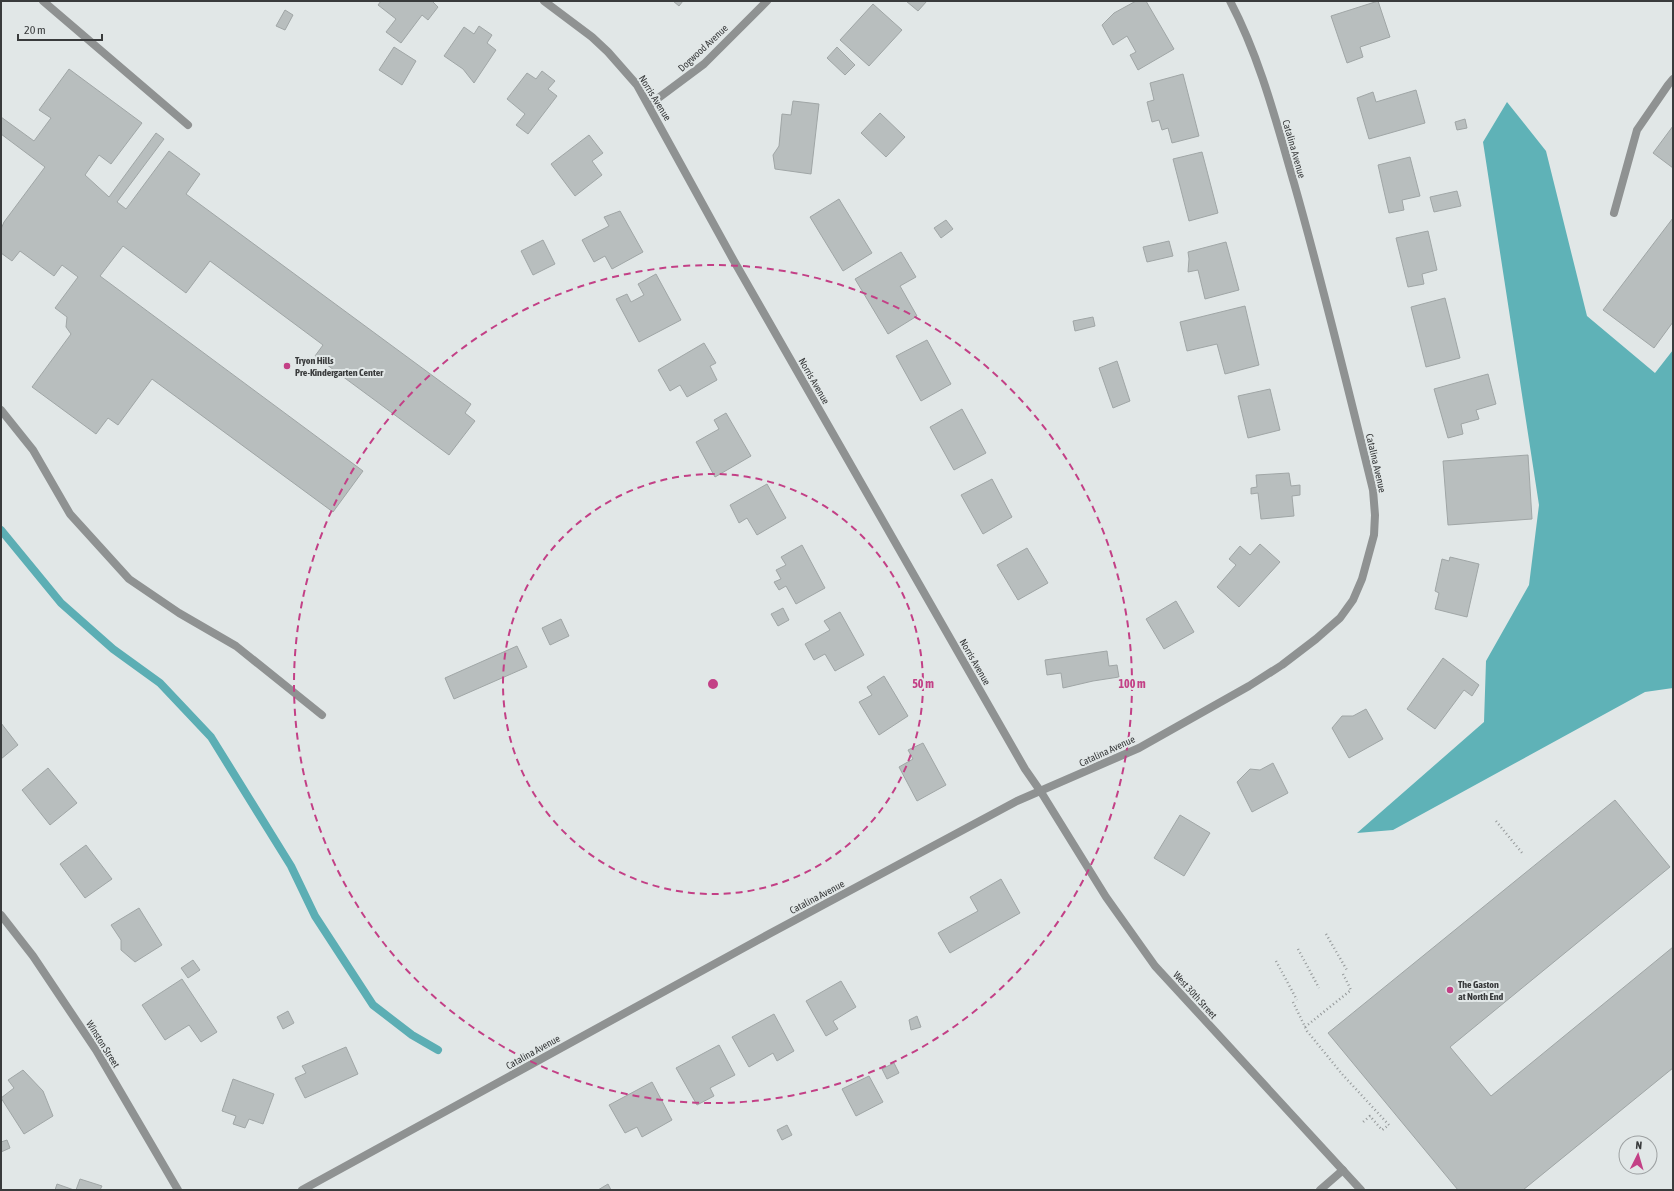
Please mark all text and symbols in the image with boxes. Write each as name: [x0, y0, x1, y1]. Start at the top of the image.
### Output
scale bar: [18, 16, 102, 42]
street label: Dogwood Avenue: [676, 22, 730, 74]
text: 20 m: [24, 23, 46, 37]
street label: Norris Avenue: [637, 73, 674, 123]
street label: Catalina Avenue: [1280, 119, 1308, 180]
place label: Tryon Hills Pre-Kindergarten Center: [295, 355, 384, 378]
street label: Norris Avenue: [796, 356, 832, 406]
marker: Tryon Hills Pre-Kindergarten Center: [282, 361, 292, 371]
street label: Catalina Avenue: [1364, 432, 1388, 494]
street label: Norris Avenue: [957, 637, 993, 687]
centre of rings: [706, 677, 720, 691]
text: 50 m: [912, 677, 934, 691]
text: 100 m: [1118, 677, 1146, 691]
street label: Catalina Avenue: [1077, 733, 1137, 769]
street label: Catalina Avenue: [788, 878, 847, 916]
street label: West 30th Street: [1171, 969, 1219, 1021]
place label: The Gaston at North End: [1458, 979, 1504, 1002]
marker: The Gaston at North End: [1445, 985, 1455, 995]
street label: Winston Street: [84, 1018, 122, 1070]
street label: Catalina Avenue: [504, 1032, 562, 1071]
north arrow: [1618, 1135, 1658, 1175]
text: N: [1635, 1139, 1643, 1151]

